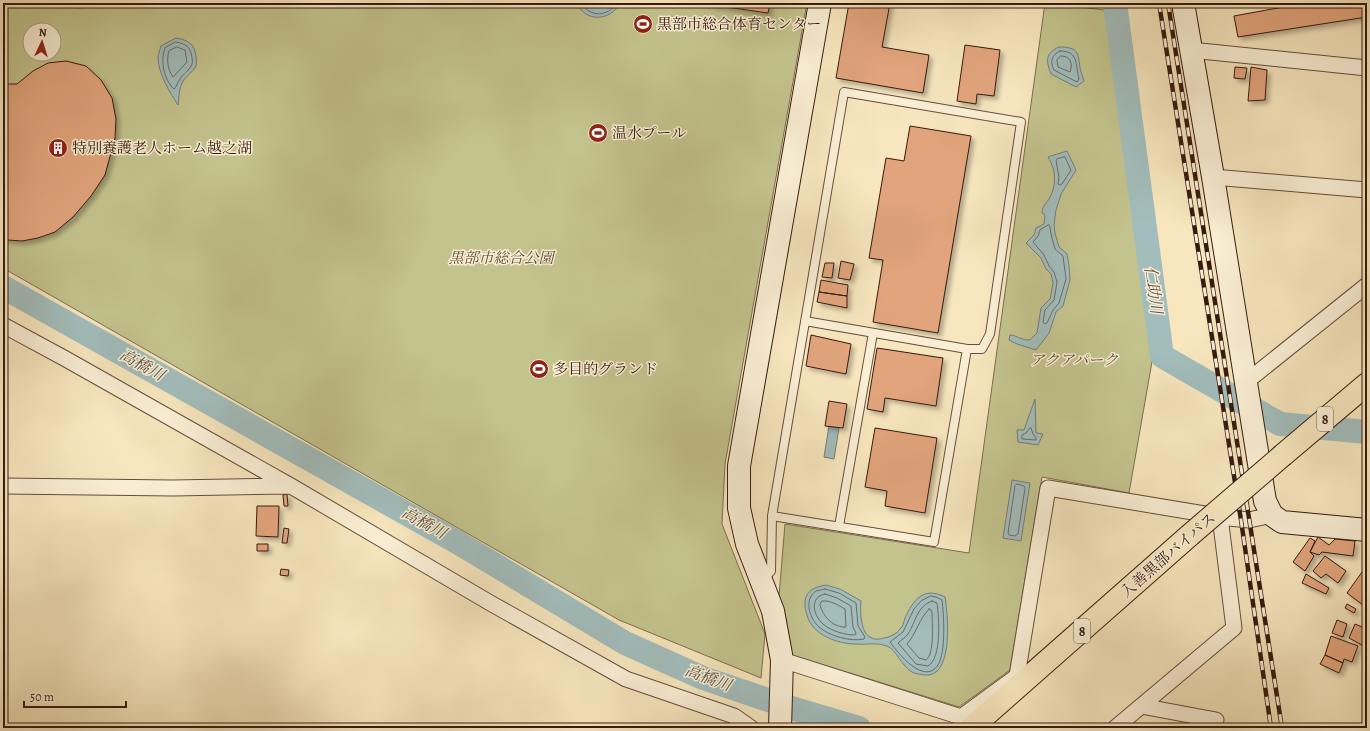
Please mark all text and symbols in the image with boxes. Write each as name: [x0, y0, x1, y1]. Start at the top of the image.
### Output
sports icon: 黒部市総合体育センター: [632, 13, 654, 35]
place label: 黒部市総合体育センター: [657, 14, 821, 34]
north arrow: [22, 22, 62, 62]
text: N: [38, 25, 47, 40]
sports icon: 温水プール: [587, 122, 609, 144]
place label: 温水プール: [612, 123, 686, 143]
building icon: 特別養護老人ホーム越之湖: [47, 137, 69, 159]
place label: 特別養護老人ホーム越之湖: [72, 138, 252, 158]
park label: 黒部市総合公園: [448, 248, 556, 268]
water label: 仁助川: [1139, 265, 1168, 317]
water label: 高橋川: [116, 344, 170, 387]
park label: アクアパーク: [1030, 350, 1118, 370]
sports icon: 多目的グランド: [528, 358, 550, 380]
place label: 多目的グランド: [553, 359, 658, 379]
road number: 8: [1317, 407, 1333, 431]
water label: 高橋川: [398, 502, 452, 545]
street label: 入善黒部バイパス: [1116, 508, 1220, 602]
road number: 8: [1074, 619, 1090, 643]
water label: 高橋川: [682, 659, 736, 697]
scale bar: [24, 683, 126, 709]
text: 50 m: [30, 689, 54, 705]

